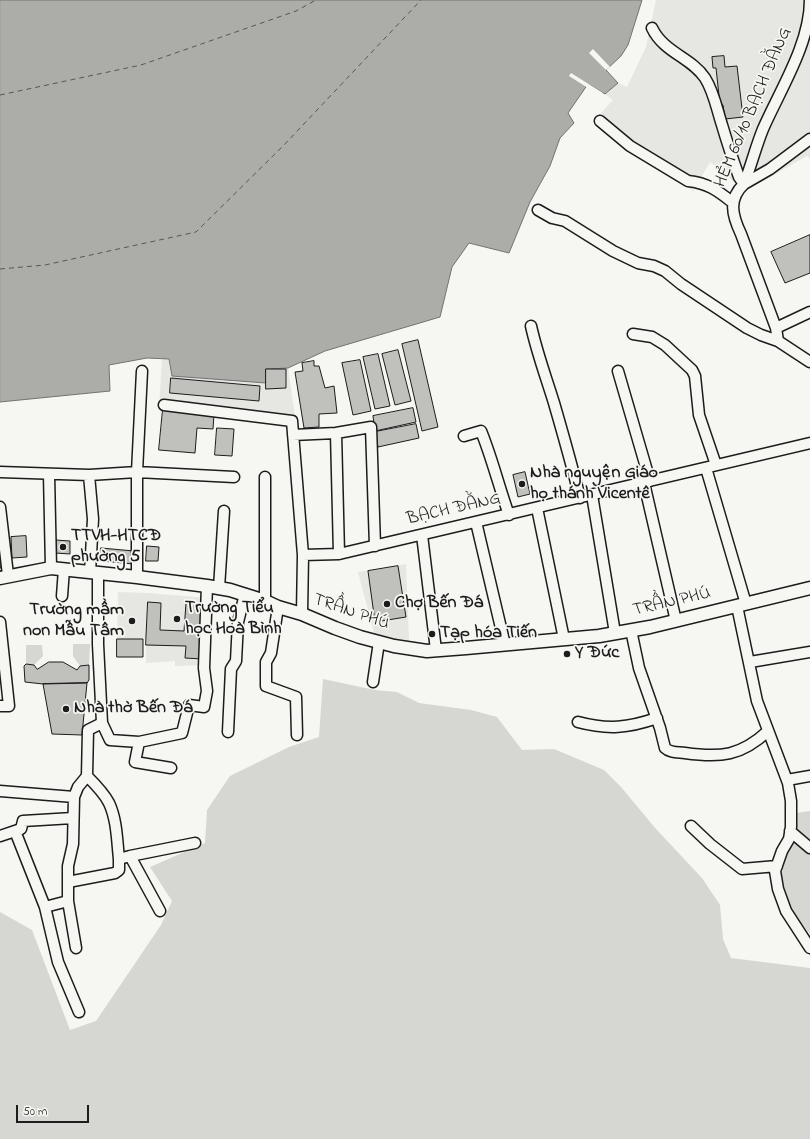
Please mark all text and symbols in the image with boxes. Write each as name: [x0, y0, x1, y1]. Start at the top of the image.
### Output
street label: HẺM 60/10 BẠCH ĐẰNG: [710, 25, 798, 191]
place label: Nhà nguyện Giáo họ thánh Vicentê: [530, 463, 658, 506]
marker: Nhà nguyện Giáo họ thánh Vicentê: [517, 479, 527, 489]
street label: BẠCH ĐẰNG: [405, 489, 503, 531]
place label: TTVH-HTCĐ phường 5: [71, 526, 161, 568]
marker: TTVH-HTCĐ phường 5: [58, 542, 68, 552]
street label: TRẦN PHÚ: [631, 584, 713, 622]
street label: TRẦN PHÚ: [310, 590, 392, 636]
place label: Chợ Bến Đá: [395, 593, 483, 615]
place label: Trường Tiểu học Hoà Bình: [185, 598, 282, 640]
marker: Chợ Bến Đá: [382, 599, 392, 609]
place label: Trường mầm non Mẫu Tâm: [23, 600, 124, 642]
marker: Trường Tiểu học Hoà Bình: [172, 614, 182, 624]
marker: Trường mầm non Mẫu Tâm: [127, 616, 137, 626]
place label: Tạp hóa Tiến: [440, 623, 537, 645]
marker: Tạp hóa Tiến: [427, 629, 437, 639]
place label: Y Đức: [575, 643, 619, 665]
marker: Y Đức: [562, 649, 572, 659]
place label: Nhà thờ Bến Đá: [74, 698, 193, 720]
marker: Nhà thờ Bến Đá: [61, 704, 71, 714]
scale bar: [18, 1097, 91, 1123]
text: 50 m: [23, 1103, 47, 1121]

